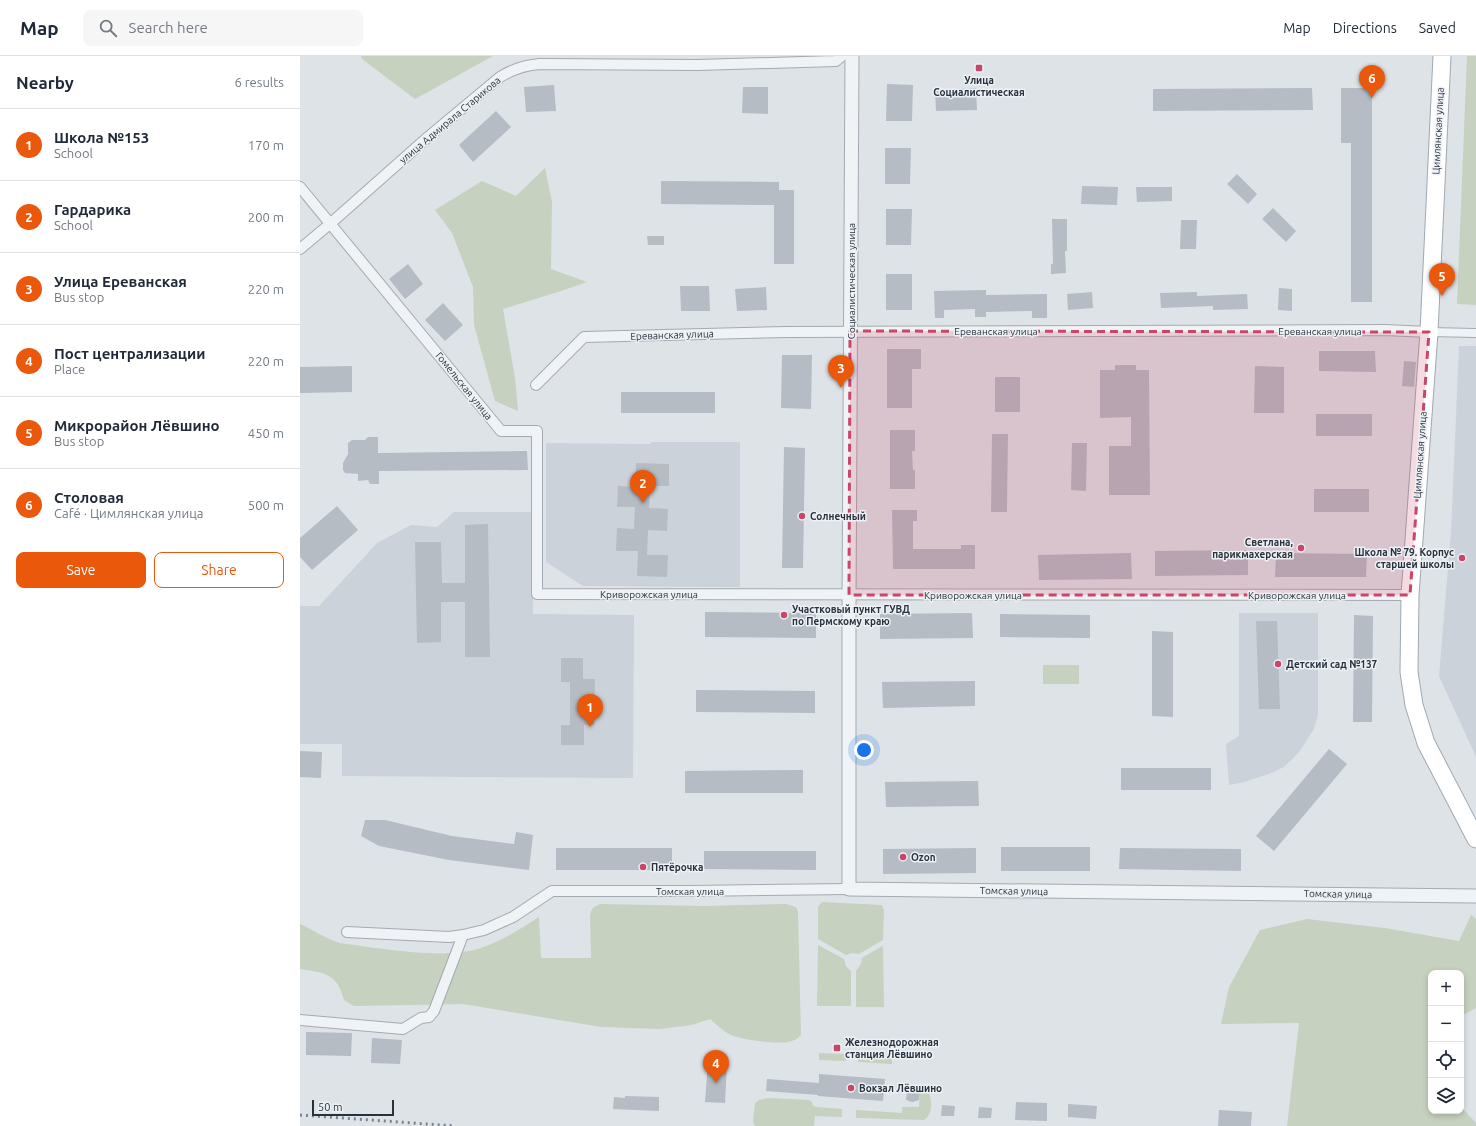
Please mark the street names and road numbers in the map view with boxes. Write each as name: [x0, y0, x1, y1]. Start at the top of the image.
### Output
street label: улица Адмирала Старикова: [397, 74, 503, 166]
street label: Цимлянская улица: [1430, 87, 1446, 175]
street label: Социалистическая улица: [846, 223, 857, 339]
street label: Ереванская улица: [954, 326, 1038, 337]
street label: Ереванская улица: [1278, 326, 1362, 337]
street label: Ереванская улица: [630, 328, 714, 342]
street label: Гомельская улица: [433, 350, 495, 422]
street label: Цимлянская улица: [1411, 411, 1429, 499]
street label: Криворожская улица: [600, 589, 698, 600]
street label: Криворожская улица: [924, 590, 1022, 601]
street label: Криворожская улица: [1248, 590, 1346, 601]
street label: Томская улица: [980, 885, 1048, 897]
street label: Томская улица: [656, 886, 724, 897]
street label: Томская улица: [1304, 888, 1372, 900]

